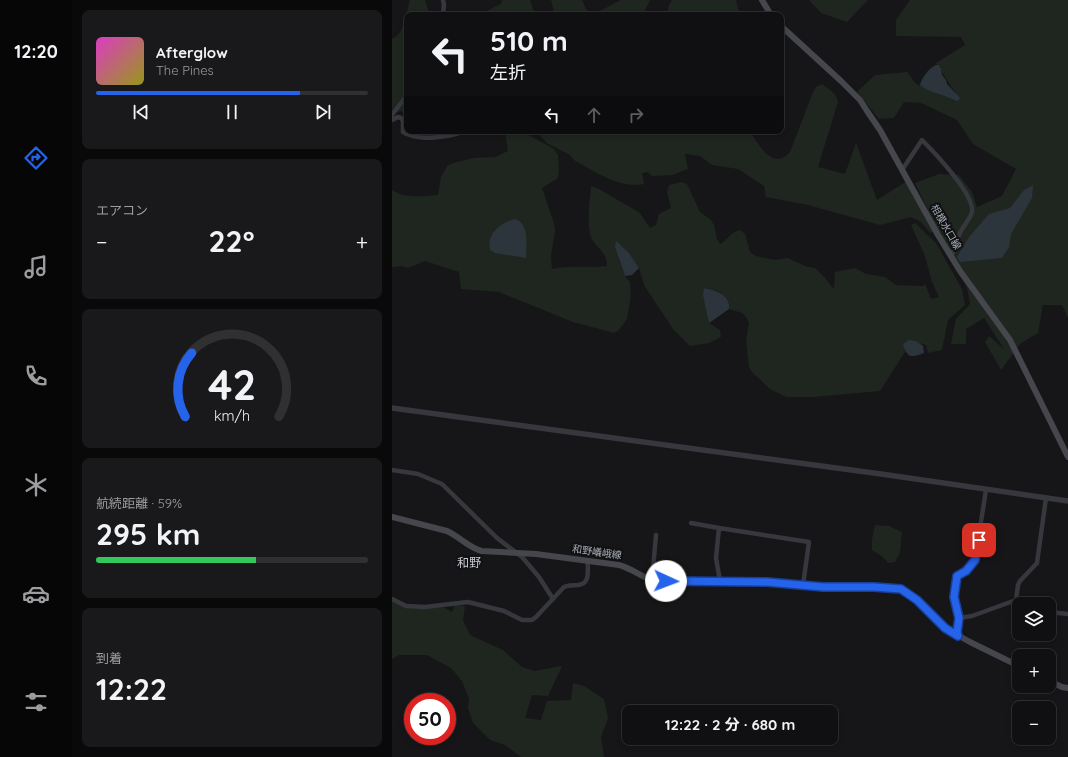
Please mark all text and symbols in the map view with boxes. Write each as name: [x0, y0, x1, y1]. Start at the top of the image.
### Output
text: 510 m: [490, 23, 568, 58]
icon: left: [424, 28, 476, 80]
text: 12:20: [14, 40, 58, 63]
text: Afterglow: [156, 43, 228, 62]
text: 左折: [490, 61, 526, 84]
text: The Pines: [156, 62, 214, 78]
icon: previous: [130, 101, 152, 123]
icon: pause: [221, 101, 243, 123]
icon: next: [312, 101, 334, 123]
icon: left: [541, 104, 563, 126]
icon: ahead: [583, 104, 605, 126]
icon: right: [625, 104, 647, 126]
icon: directions: [22, 144, 50, 172]
text: エアコン: [96, 202, 148, 218]
street label: 相模水口線: [928, 202, 964, 252]
text: 22°: [209, 222, 254, 260]
text: −: [96, 228, 107, 256]
text: +: [356, 228, 368, 256]
icon: music: [22, 253, 50, 281]
text: 42: [208, 357, 256, 409]
icon: phone: [22, 362, 50, 390]
text: km/h: [214, 406, 250, 424]
icon: climate: [22, 471, 50, 499]
text: 航続距離 · 59%: [96, 495, 182, 511]
text: 295 km: [96, 515, 201, 553]
pin: [962, 523, 996, 557]
icon: arrive: [968, 529, 990, 551]
street label: 和野嶬峨線: [571, 542, 623, 562]
district label: 和野: [457, 555, 481, 570]
position arrow: [645, 560, 687, 602]
icon: car: [22, 580, 50, 608]
map controls: [1012, 597, 1056, 745]
button: layers: [1012, 597, 1056, 641]
button: +: [1012, 649, 1056, 693]
text: 到着: [96, 650, 122, 666]
text: 12:22: [96, 670, 167, 708]
icon: filters: [22, 688, 50, 716]
speed limit sign: 50: [404, 693, 456, 745]
button: −: [1012, 701, 1056, 745]
text: 12:22 · 2 分 · 680 m: [665, 715, 795, 734]

